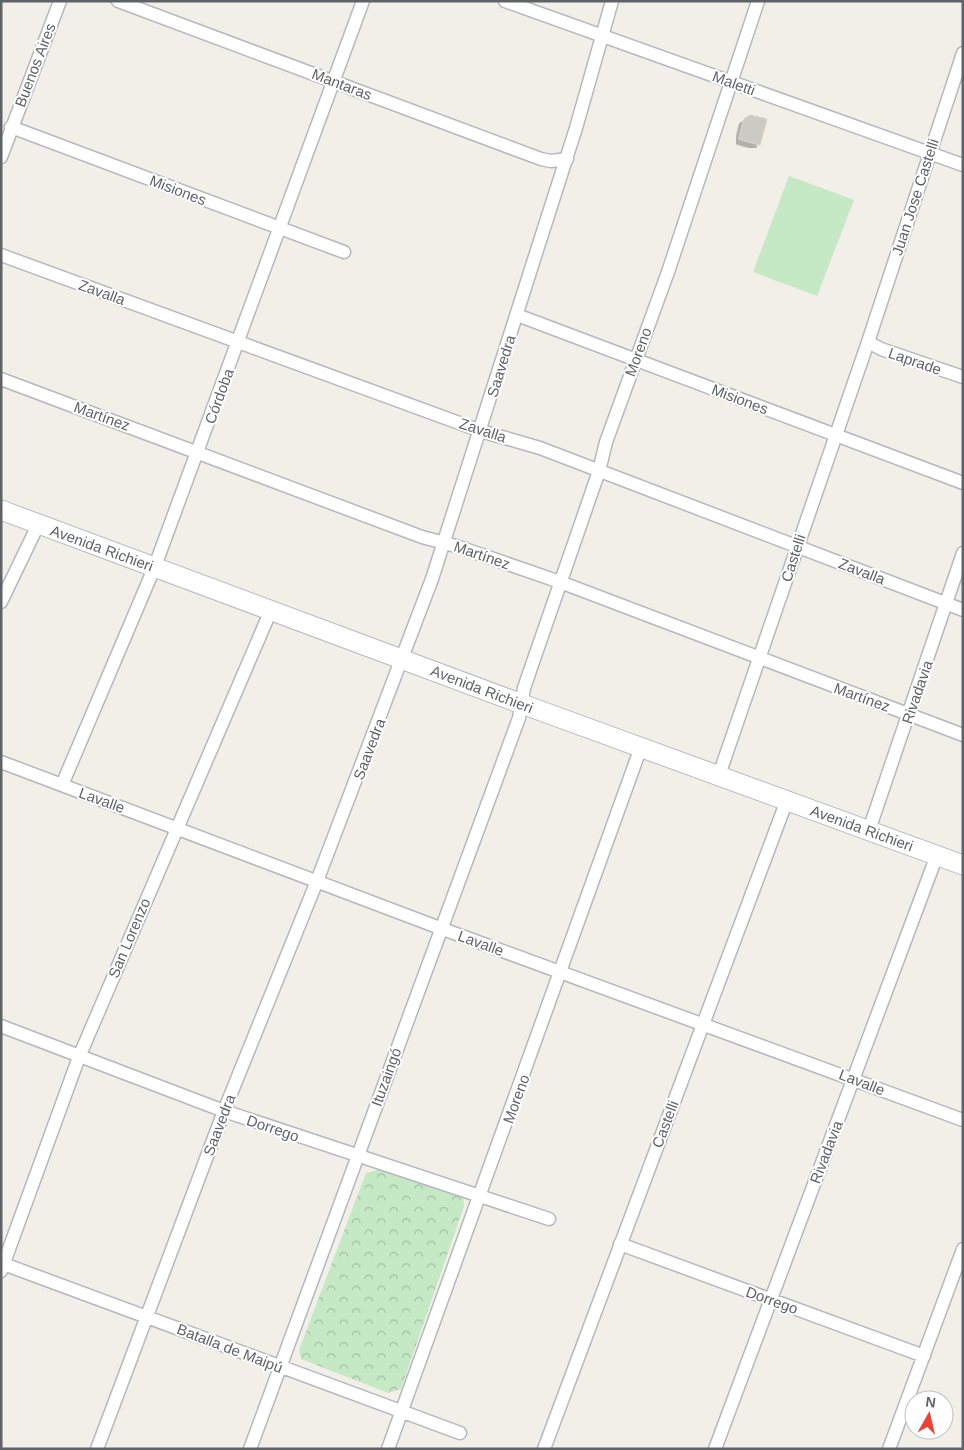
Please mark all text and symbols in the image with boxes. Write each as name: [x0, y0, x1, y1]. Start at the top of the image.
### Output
street label: Buenos Aires: [11, 21, 59, 109]
street label: Mantaras: [310, 65, 374, 103]
street label: Maletti: [710, 67, 758, 99]
street label: Juan Jose Castelli: [888, 136, 942, 258]
street label: Misiones: [147, 171, 209, 209]
street label: Zavalla: [76, 276, 128, 308]
street label: Moreno: [621, 325, 655, 379]
street label: Saavedra: [483, 332, 519, 399]
street label: Laprade: [886, 344, 944, 378]
street label: Córdoba: [201, 365, 237, 426]
street label: Misiones: [709, 380, 771, 418]
street label: Martínez: [72, 398, 132, 434]
street label: Zavalla: [457, 414, 509, 446]
street label: Avenida Richieri: [48, 522, 156, 574]
street label: Castelli: [777, 532, 809, 584]
street label: Martínez: [452, 537, 512, 573]
street label: Zavalla: [836, 554, 888, 588]
street label: Rivadavia: [898, 657, 936, 726]
street label: Avenida Richieri: [428, 662, 536, 716]
street label: Martínez: [832, 679, 892, 715]
street label: Saavedra: [350, 715, 389, 782]
street label: Lavalle: [77, 784, 127, 816]
street label: Avenida Richieri: [808, 802, 916, 854]
street label: San Lorenzo: [105, 896, 153, 980]
street label: Lavalle: [456, 927, 506, 959]
street label: Ituzaingó: [368, 1045, 404, 1109]
street label: Lavalle: [837, 1066, 887, 1098]
street label: Moreno: [499, 1072, 533, 1126]
street label: Saavedra: [200, 1091, 239, 1158]
street label: Castelli: [648, 1098, 682, 1150]
street label: Dorrego: [245, 1111, 301, 1145]
street label: Rivadavia: [806, 1118, 846, 1186]
street label: Dorrego: [744, 1283, 800, 1317]
street label: Batalla de Maipú: [175, 1320, 285, 1376]
north arrow: [904, 1390, 954, 1440]
text: N: [925, 1393, 937, 1411]

